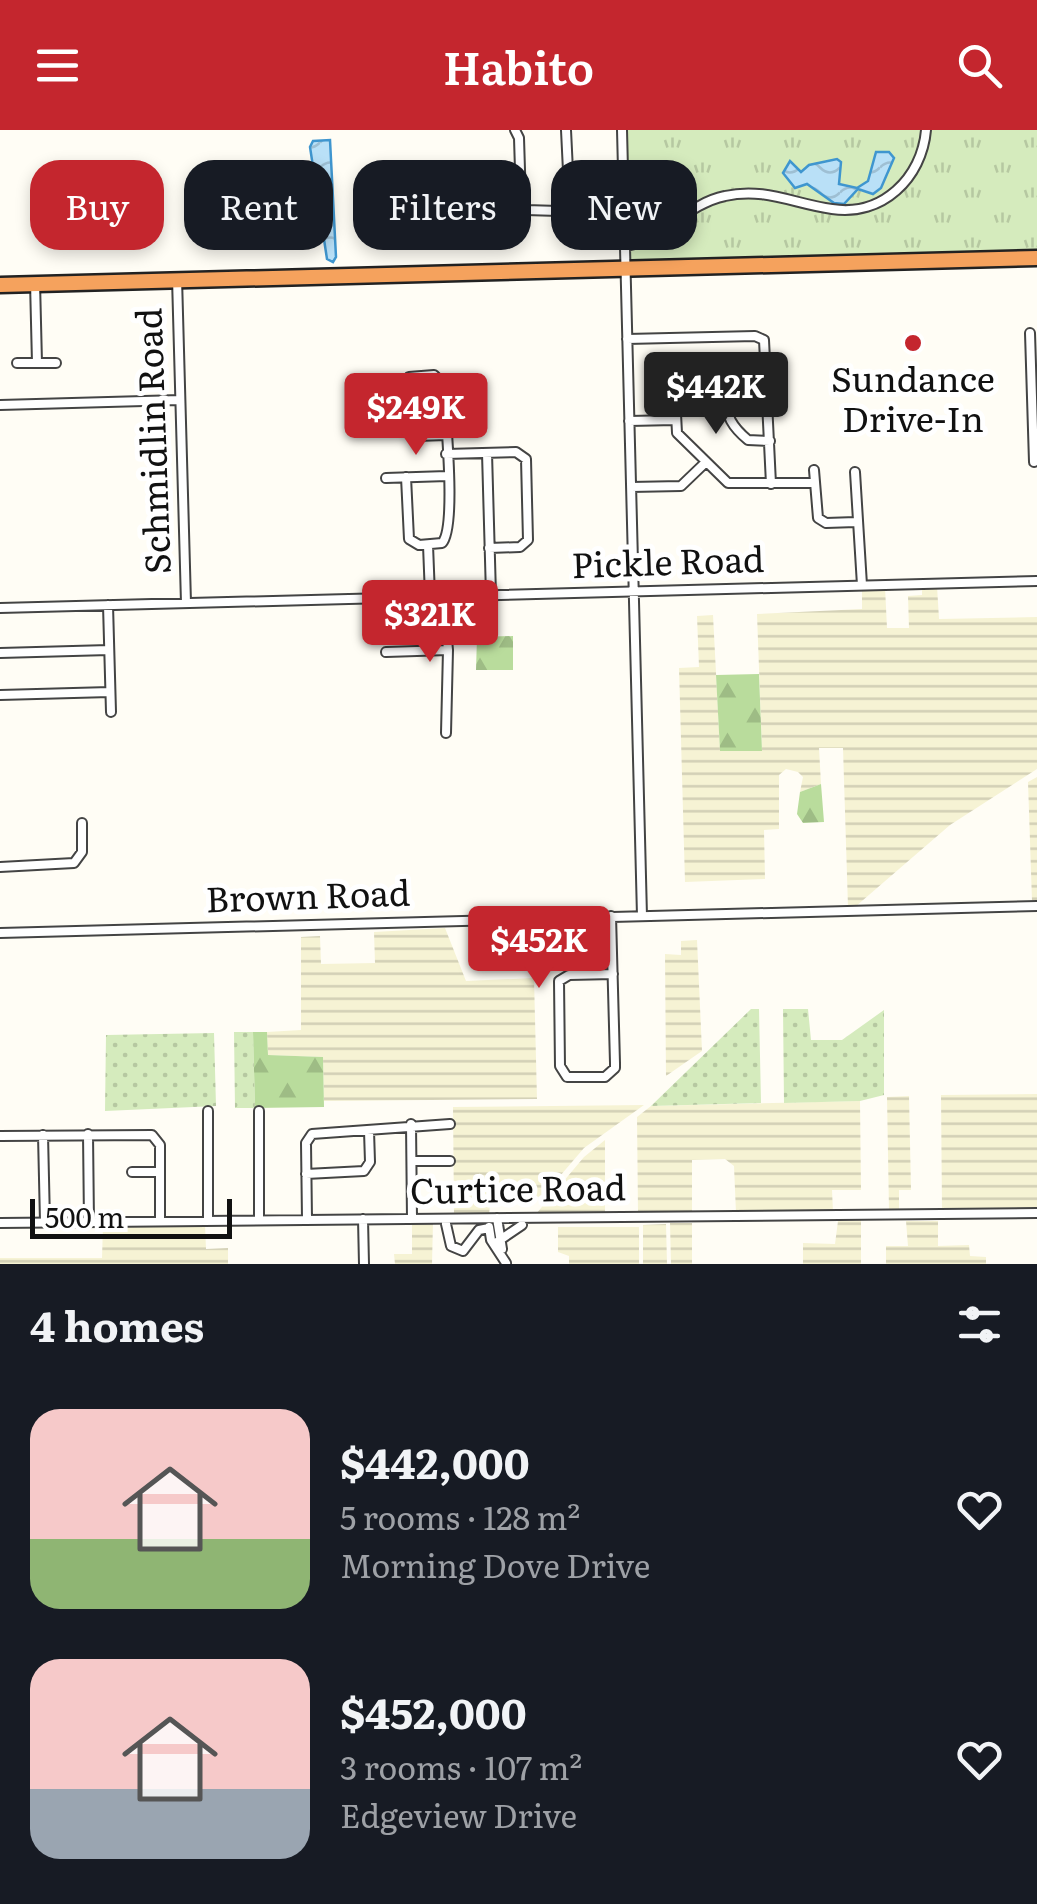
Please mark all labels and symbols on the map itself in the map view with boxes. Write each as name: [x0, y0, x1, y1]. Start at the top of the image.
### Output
street label: Schmidlin Road: [120, 307, 182, 575]
marker: Sundance Drive-In: [902, 332, 924, 354]
place label: Sundance Drive-In: [831, 351, 995, 443]
pin: $442K: [646, 352, 786, 437]
pin: $249K: [346, 373, 486, 458]
street label: Pickle Road: [571, 531, 765, 589]
pin: $321K: [360, 580, 500, 665]
street label: Brown Road: [205, 864, 411, 924]
pin: $452K: [469, 906, 609, 991]
street label: Curtice Road: [410, 1159, 626, 1215]
scale bar: [30, 1194, 232, 1238]

